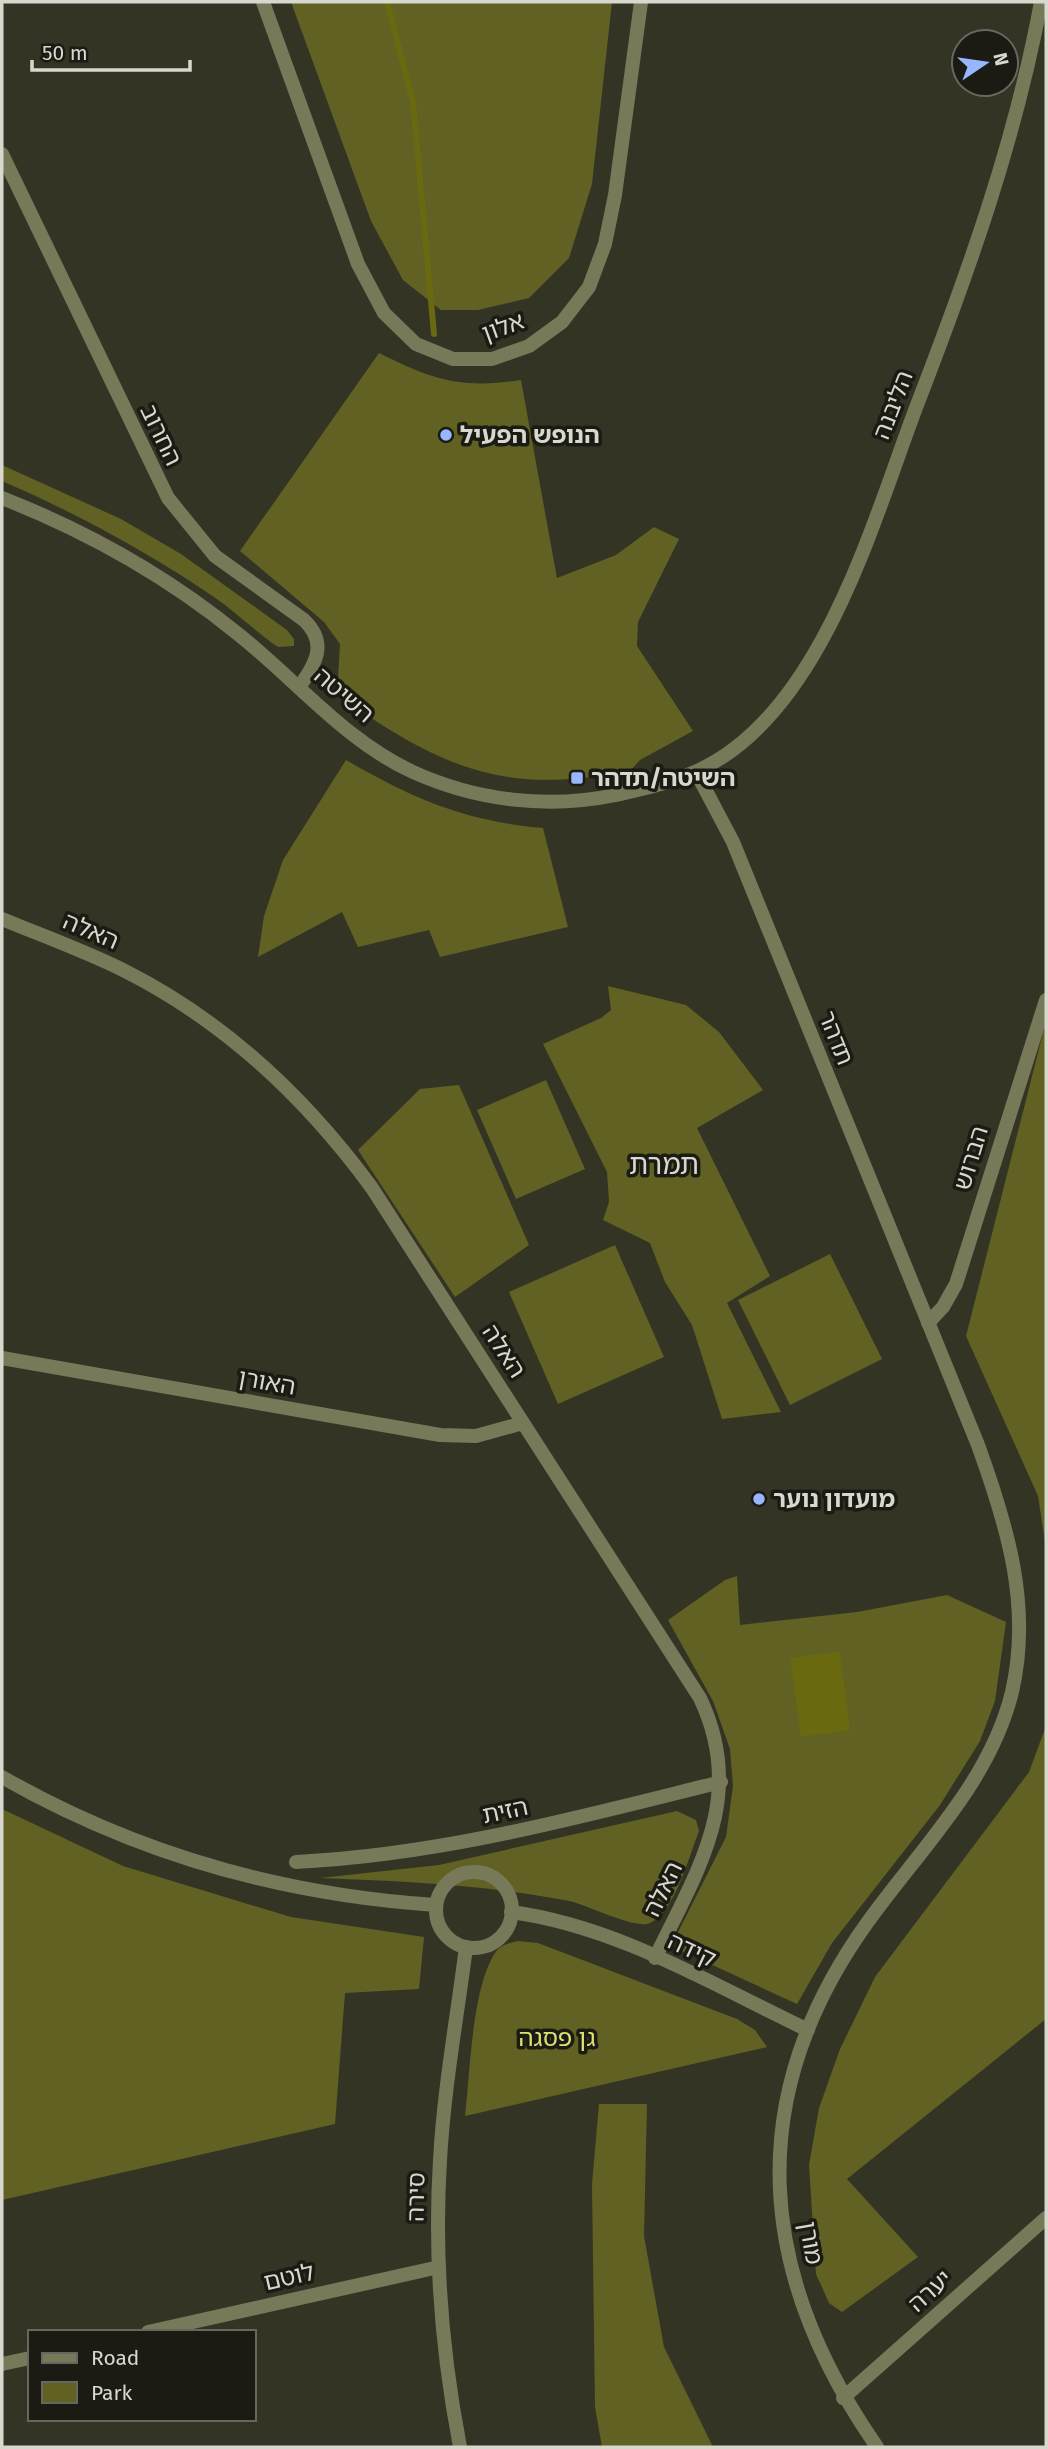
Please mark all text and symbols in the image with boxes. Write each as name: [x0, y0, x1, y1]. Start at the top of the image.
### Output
scale bar: [32, 28, 189, 72]
north arrow: [950, 28, 1020, 98]
text: 50 m: [42, 40, 88, 66]
text: N: [988, 51, 1014, 68]
street label: אלון: [478, 307, 528, 347]
street label: הליבנה: [867, 367, 919, 443]
street label: החרוב: [134, 400, 188, 470]
place label: הנופש הפעיל: [460, 421, 600, 449]
marker: הנופש הפעיל: [438, 427, 454, 443]
street label: השיטה: [309, 662, 379, 728]
place label: השיטה/תדהר: [591, 764, 736, 792]
marker: השיטה/תדהר: [569, 770, 585, 786]
street label: האלה: [59, 907, 123, 955]
street label: תדהר: [813, 1007, 859, 1069]
street label: הברוש: [948, 1123, 994, 1193]
district label: תמרת: [629, 1148, 699, 1181]
street label: האלה: [477, 1319, 531, 1383]
street label: האורן: [236, 1363, 298, 1401]
place label: מועדון נוער: [773, 1485, 895, 1513]
marker: מועדון נוער: [751, 1491, 767, 1507]
street label: הזית: [480, 1793, 530, 1829]
street label: האלה: [638, 1857, 688, 1921]
street label: קידה: [664, 1927, 720, 1973]
park label: גן פסגה: [519, 2024, 595, 2052]
street label: סירה: [402, 2172, 430, 2222]
street label: מורן: [793, 2219, 829, 2267]
street label: לוטם: [261, 2258, 317, 2296]
street label: יערה: [902, 2264, 958, 2318]
legend: [28, 2330, 256, 2421]
text: Road: [91, 2345, 139, 2371]
text: Park: [91, 2380, 133, 2406]

